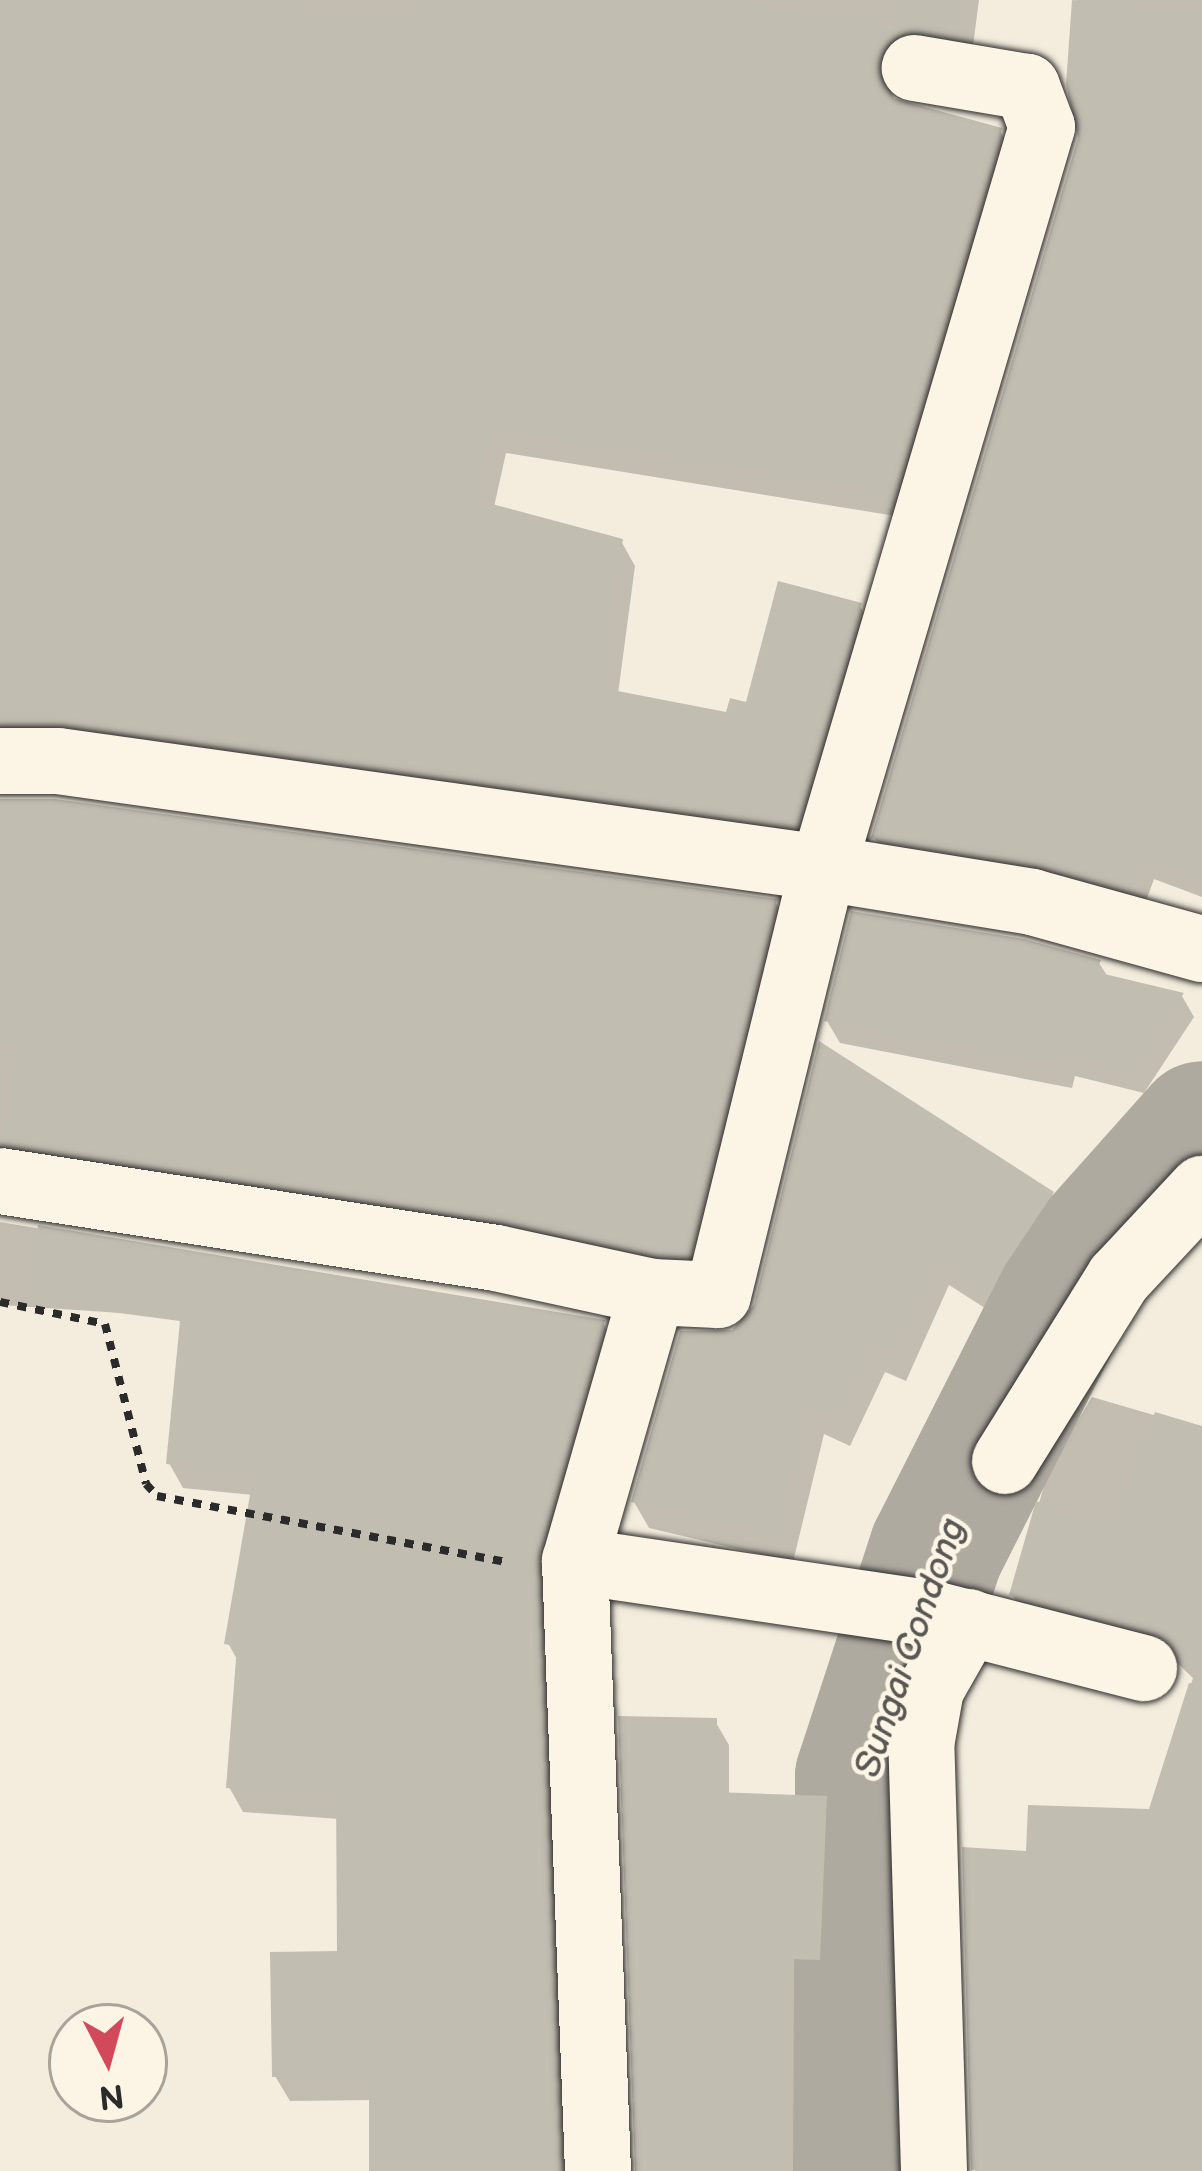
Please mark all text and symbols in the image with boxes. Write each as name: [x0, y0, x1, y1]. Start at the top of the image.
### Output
water label: Sungai Condong: [846, 1513, 976, 1783]
north arrow: [48, 2003, 168, 2123]
text: N: [97, 2075, 126, 2117]

